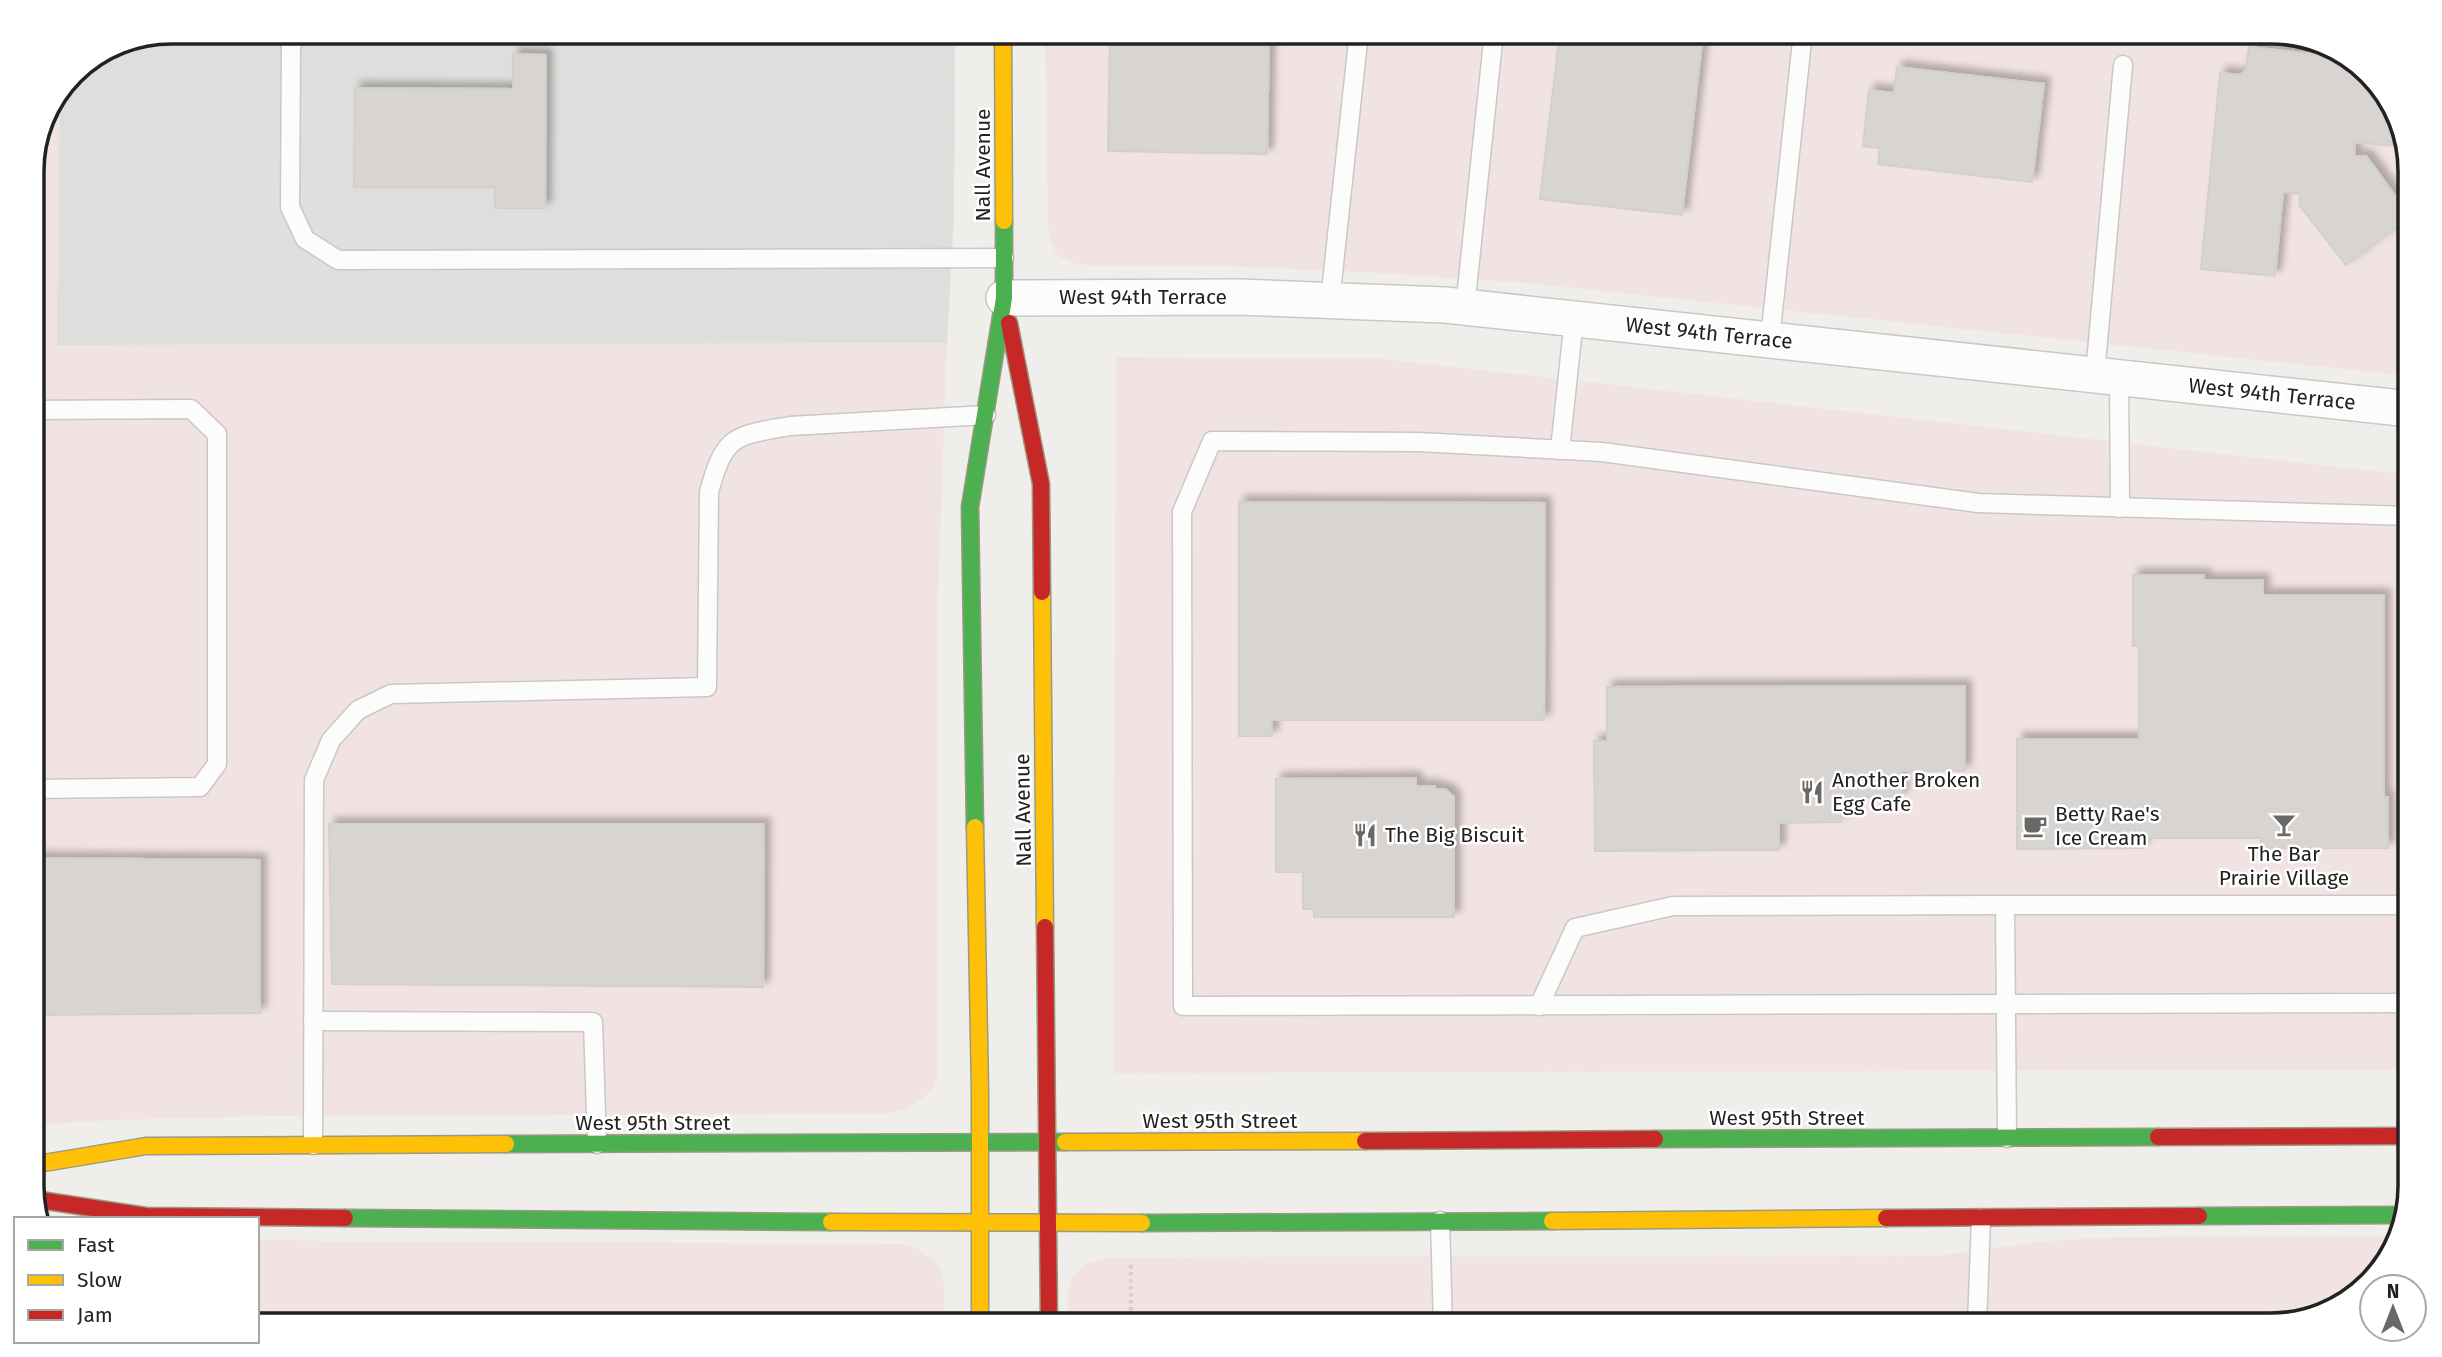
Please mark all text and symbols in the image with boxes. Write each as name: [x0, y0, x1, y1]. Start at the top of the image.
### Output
street label: Nall Avenue: [970, 108, 996, 222]
street label: West 94th Terrace: [1059, 284, 1227, 310]
street label: West 94th Terrace: [1624, 311, 1794, 355]
street label: West 94th Terrace: [2187, 372, 2357, 416]
street label: Nall Avenue: [1009, 753, 1037, 867]
place label: Another Broken Egg Cafe: [1832, 767, 1980, 817]
restaurant icon: Another Broken Egg Cafe: [1798, 778, 1826, 806]
place label: Betty Rae's Ice Cream: [2055, 801, 2160, 851]
bar icon: The Bar Prairie Village: [2270, 811, 2298, 839]
cafe icon: Betty Rae's Ice Cream: [2021, 812, 2049, 840]
restaurant icon: The Big Biscuit: [1351, 821, 1379, 849]
place label: The Big Biscuit: [1385, 822, 1525, 848]
place label: The Bar Prairie Village: [2219, 841, 2349, 891]
street label: West 95th Street: [1709, 1105, 1865, 1131]
street label: West 95th Street: [1142, 1108, 1298, 1134]
street label: West 95th Street: [575, 1110, 731, 1136]
legend: [14, 1217, 259, 1343]
text: Fast: [77, 1232, 115, 1258]
text: Slow: [77, 1267, 122, 1293]
north arrow: [2358, 1273, 2428, 1343]
text: N: [2387, 1280, 2399, 1303]
text: Jam: [77, 1302, 113, 1328]

